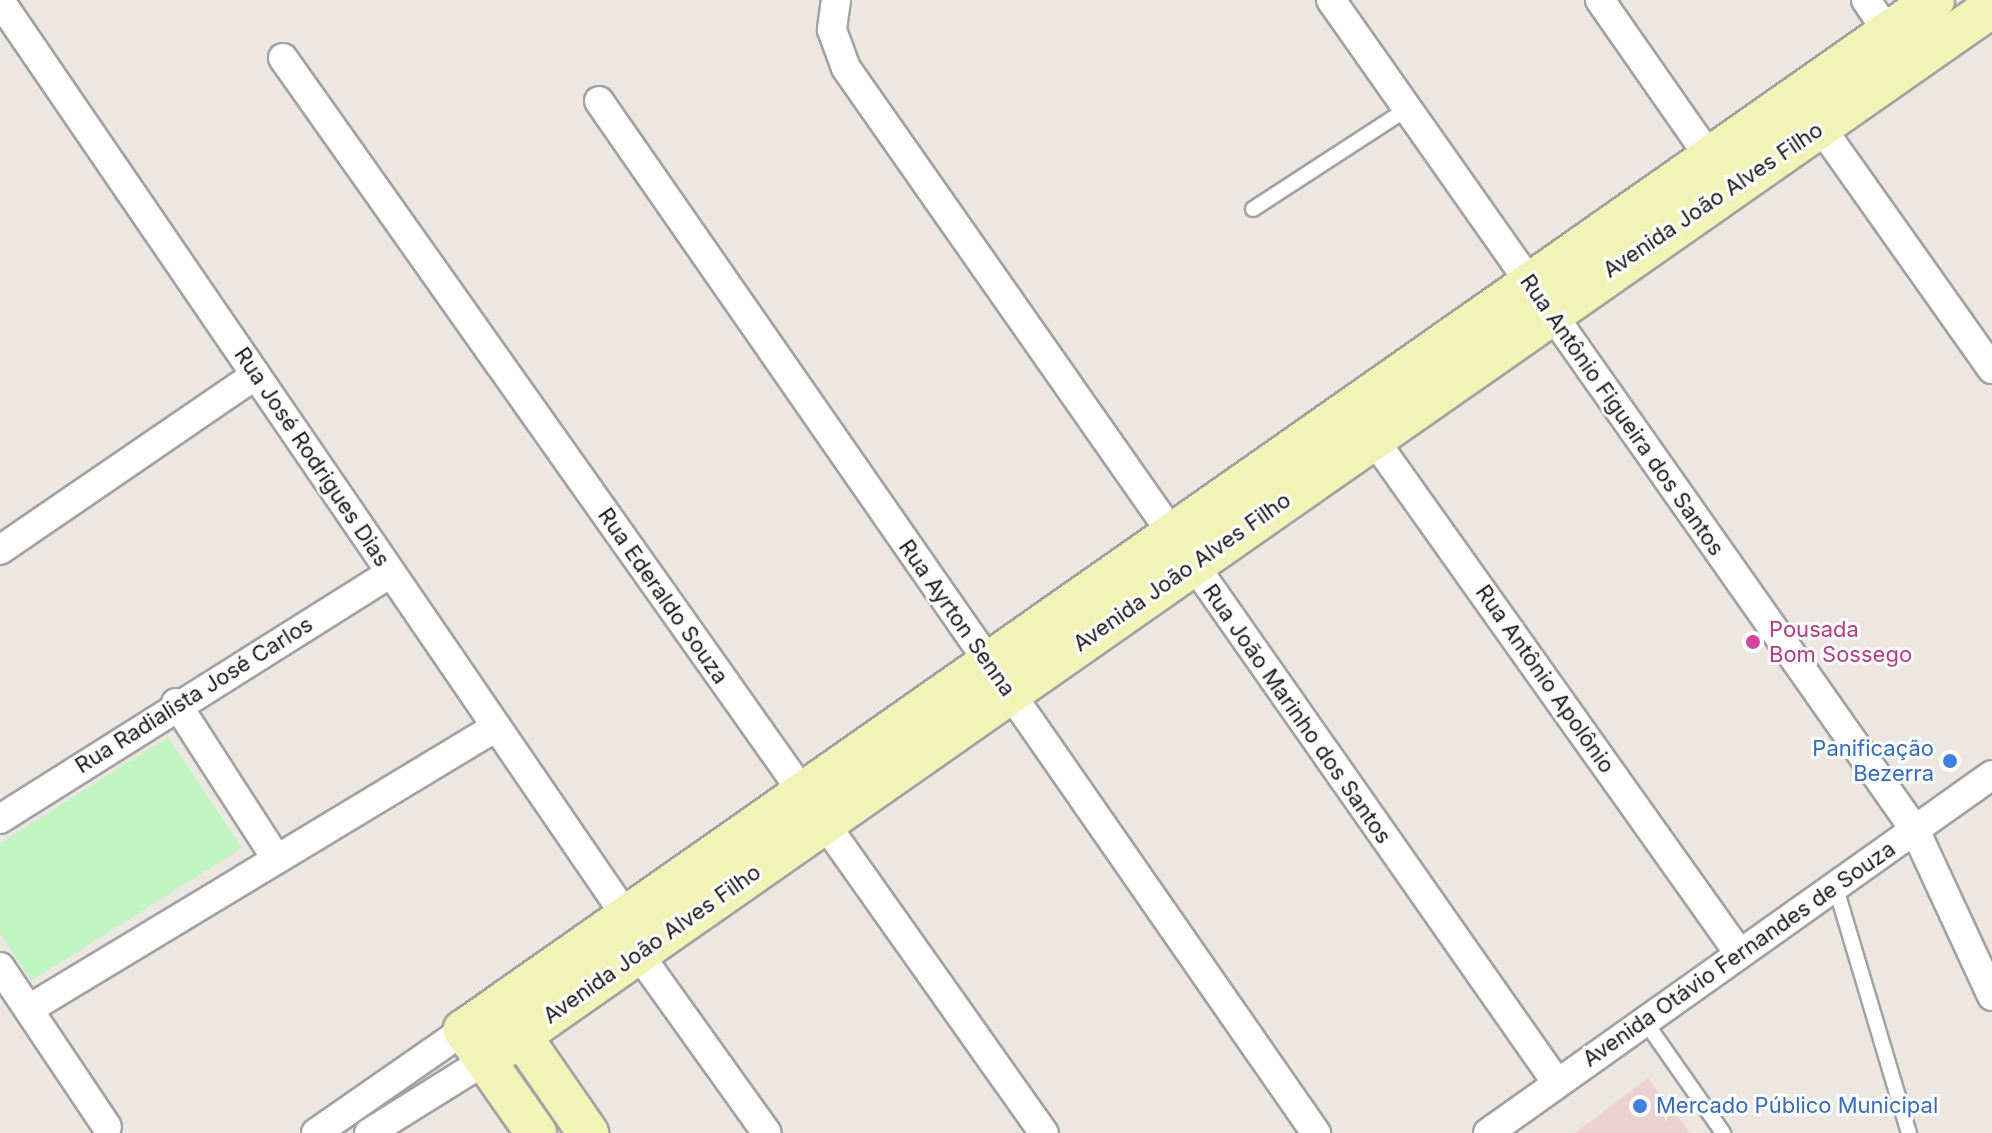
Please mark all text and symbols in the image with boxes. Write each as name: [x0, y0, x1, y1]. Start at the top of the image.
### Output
street label: Avenida João Alves Filho: [1598, 117, 1828, 283]
street label: Rua Antônio Figueira dos Santos: [1514, 269, 1730, 561]
street label: Rua José Rodrigues Dias: [229, 342, 395, 572]
street label: Avenida João Alves Filho: [1068, 487, 1296, 657]
street label: Rua Ederaldo Souza: [592, 503, 734, 689]
street label: Rua Ayrton Senna: [893, 535, 1021, 701]
street label: Rua João Marinho dos Santos: [1197, 579, 1397, 849]
street label: Rua Antônio Apolônio: [1470, 580, 1620, 778]
street label: Rua Radialista José Carlos: [70, 611, 318, 779]
place label: Pousada Bom Sossego: [1769, 616, 1912, 668]
marker: Pousada Bom Sossego: [1744, 633, 1762, 651]
place label: Panificação Bezerra: [1812, 735, 1934, 786]
marker: Panificação Bezerra: [1941, 752, 1959, 770]
street label: Avenida Otávio Fernandes de Souza: [1578, 836, 1900, 1072]
street label: Avenida João Alves Filho: [538, 859, 766, 1029]
place label: Mercado Público Municipal: [1656, 1093, 1938, 1119]
marker: Mercado Público Municipal: [1631, 1097, 1649, 1115]

